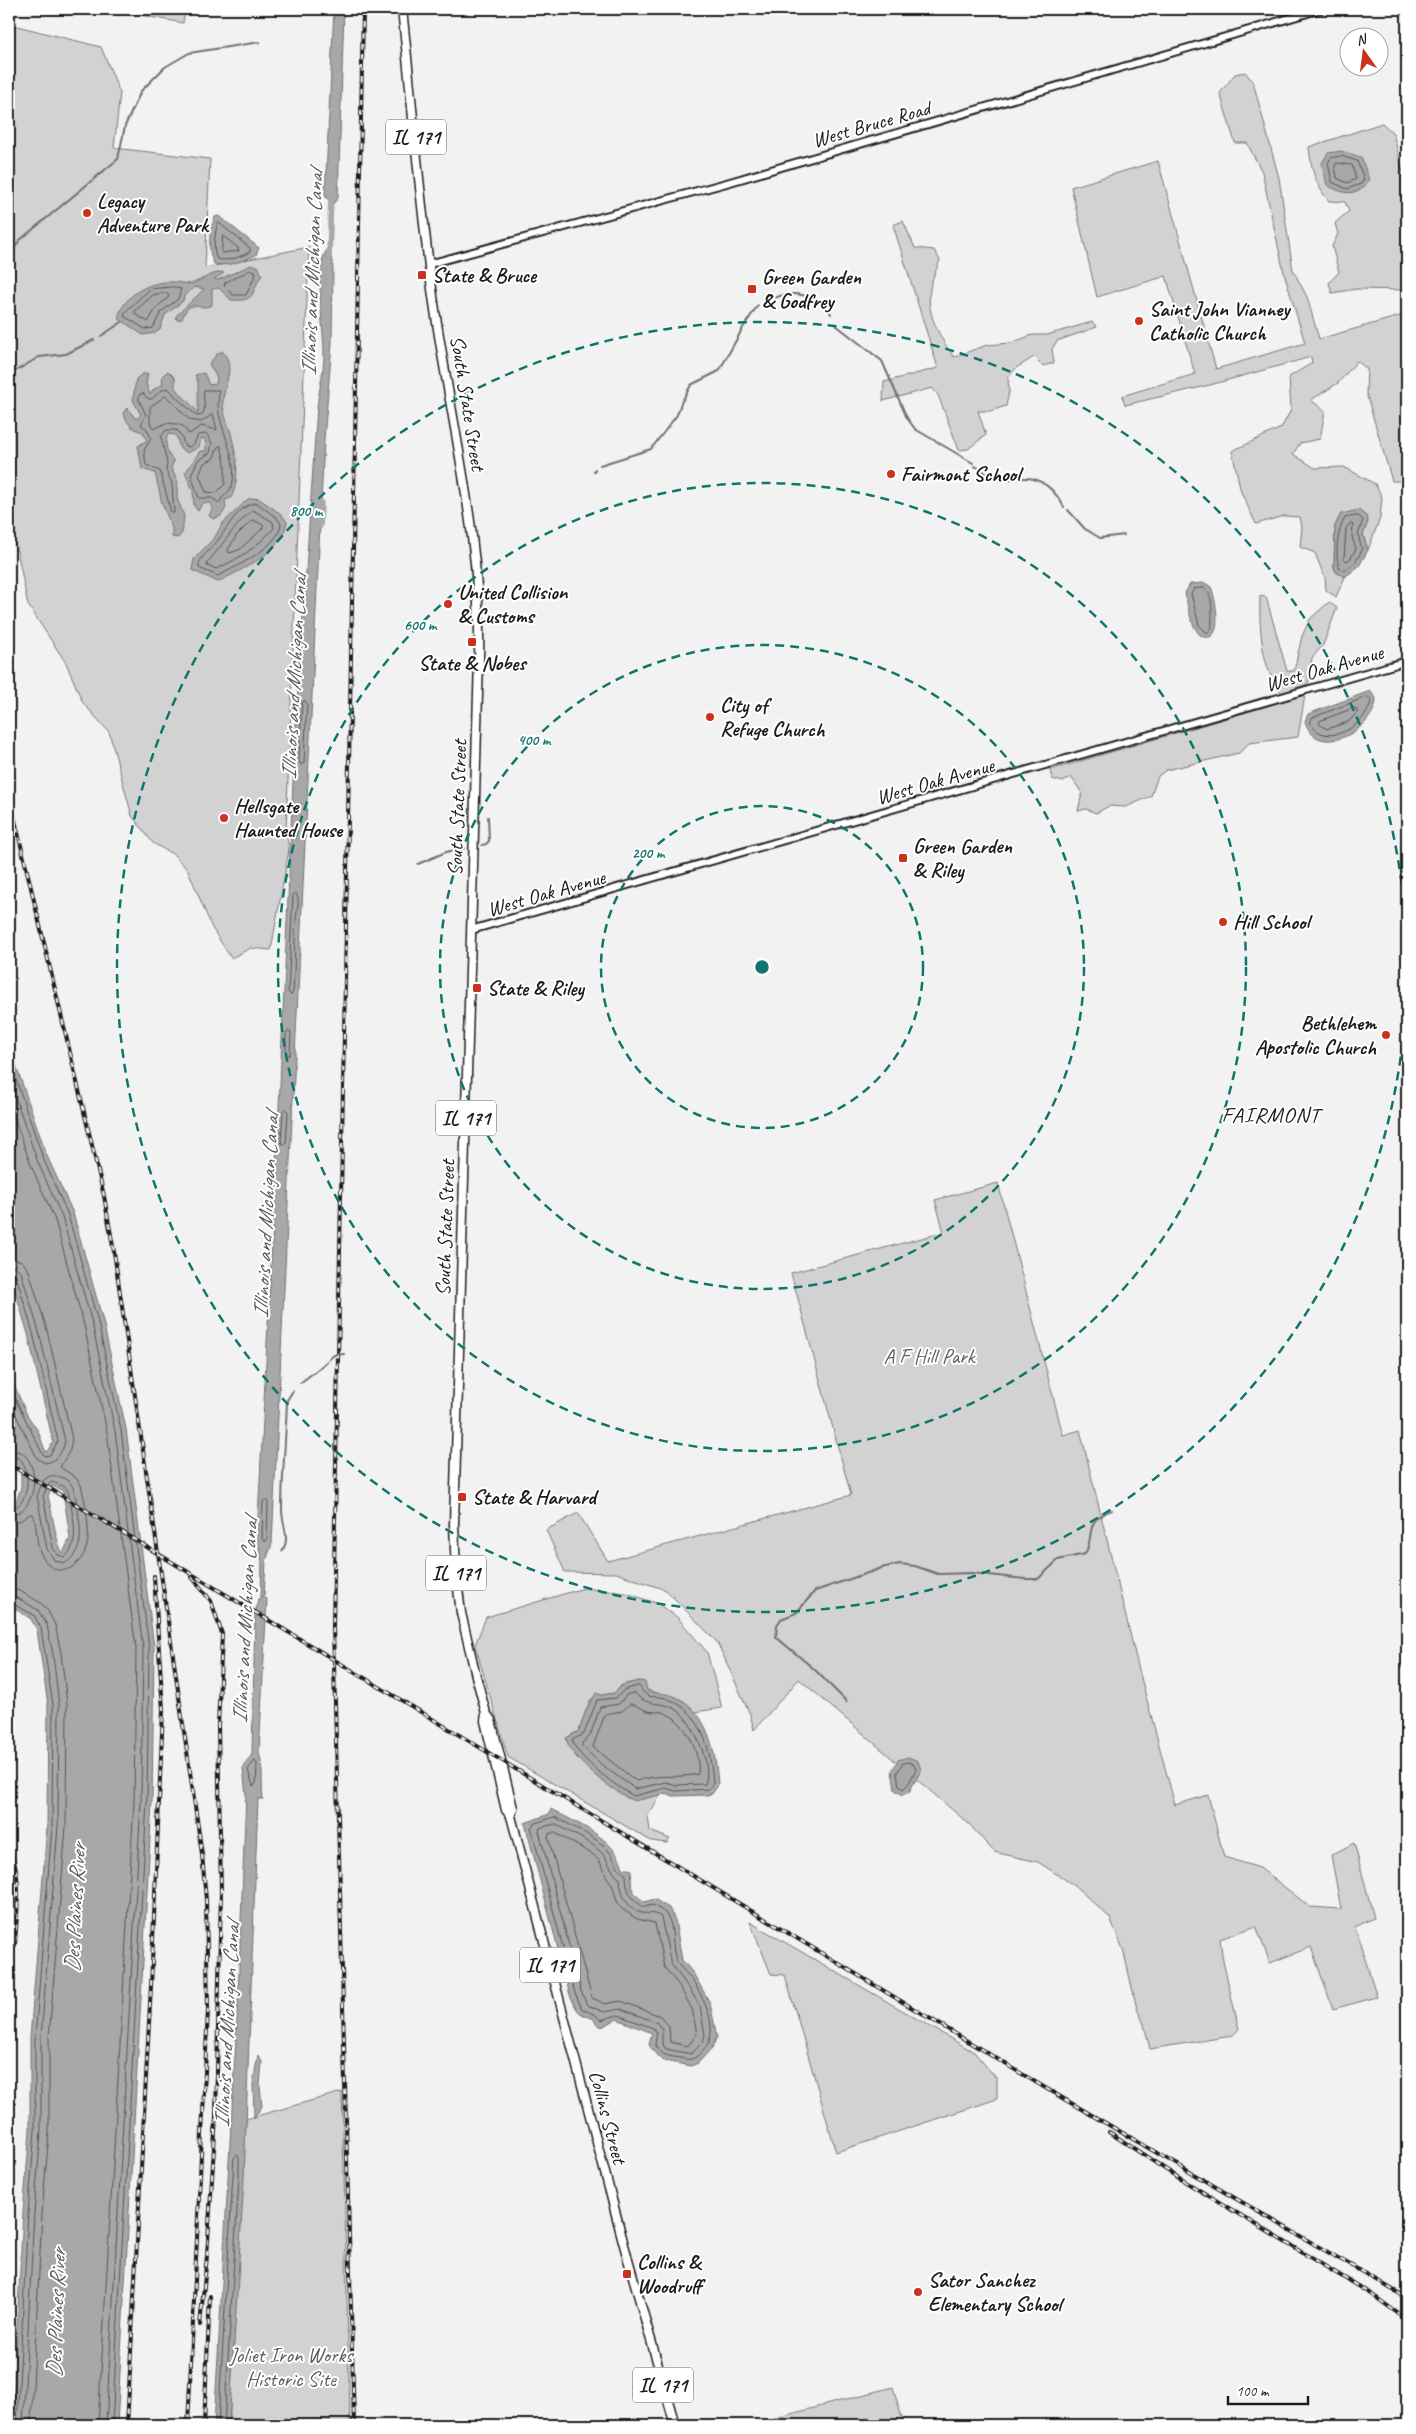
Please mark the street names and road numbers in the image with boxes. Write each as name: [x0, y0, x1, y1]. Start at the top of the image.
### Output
street label: West Bruce Road: [809, 94, 936, 153]
road number: IL 171: [386, 120, 446, 154]
street label: South State Street: [445, 334, 492, 474]
street label: West Oak Avenue: [1262, 638, 1387, 697]
street label: South State Street: [442, 737, 472, 877]
street label: West Oak Avenue: [873, 751, 998, 810]
street label: West Oak Avenue: [484, 863, 609, 922]
road number: IL 171: [436, 1100, 496, 1136]
street label: South State Street: [430, 1157, 460, 1297]
road number: IL 171: [426, 1556, 486, 1590]
road number: IL 171: [520, 1948, 580, 1982]
street label: Collins Street: [583, 2068, 633, 2168]
road number: IL 171: [633, 2368, 693, 2402]

